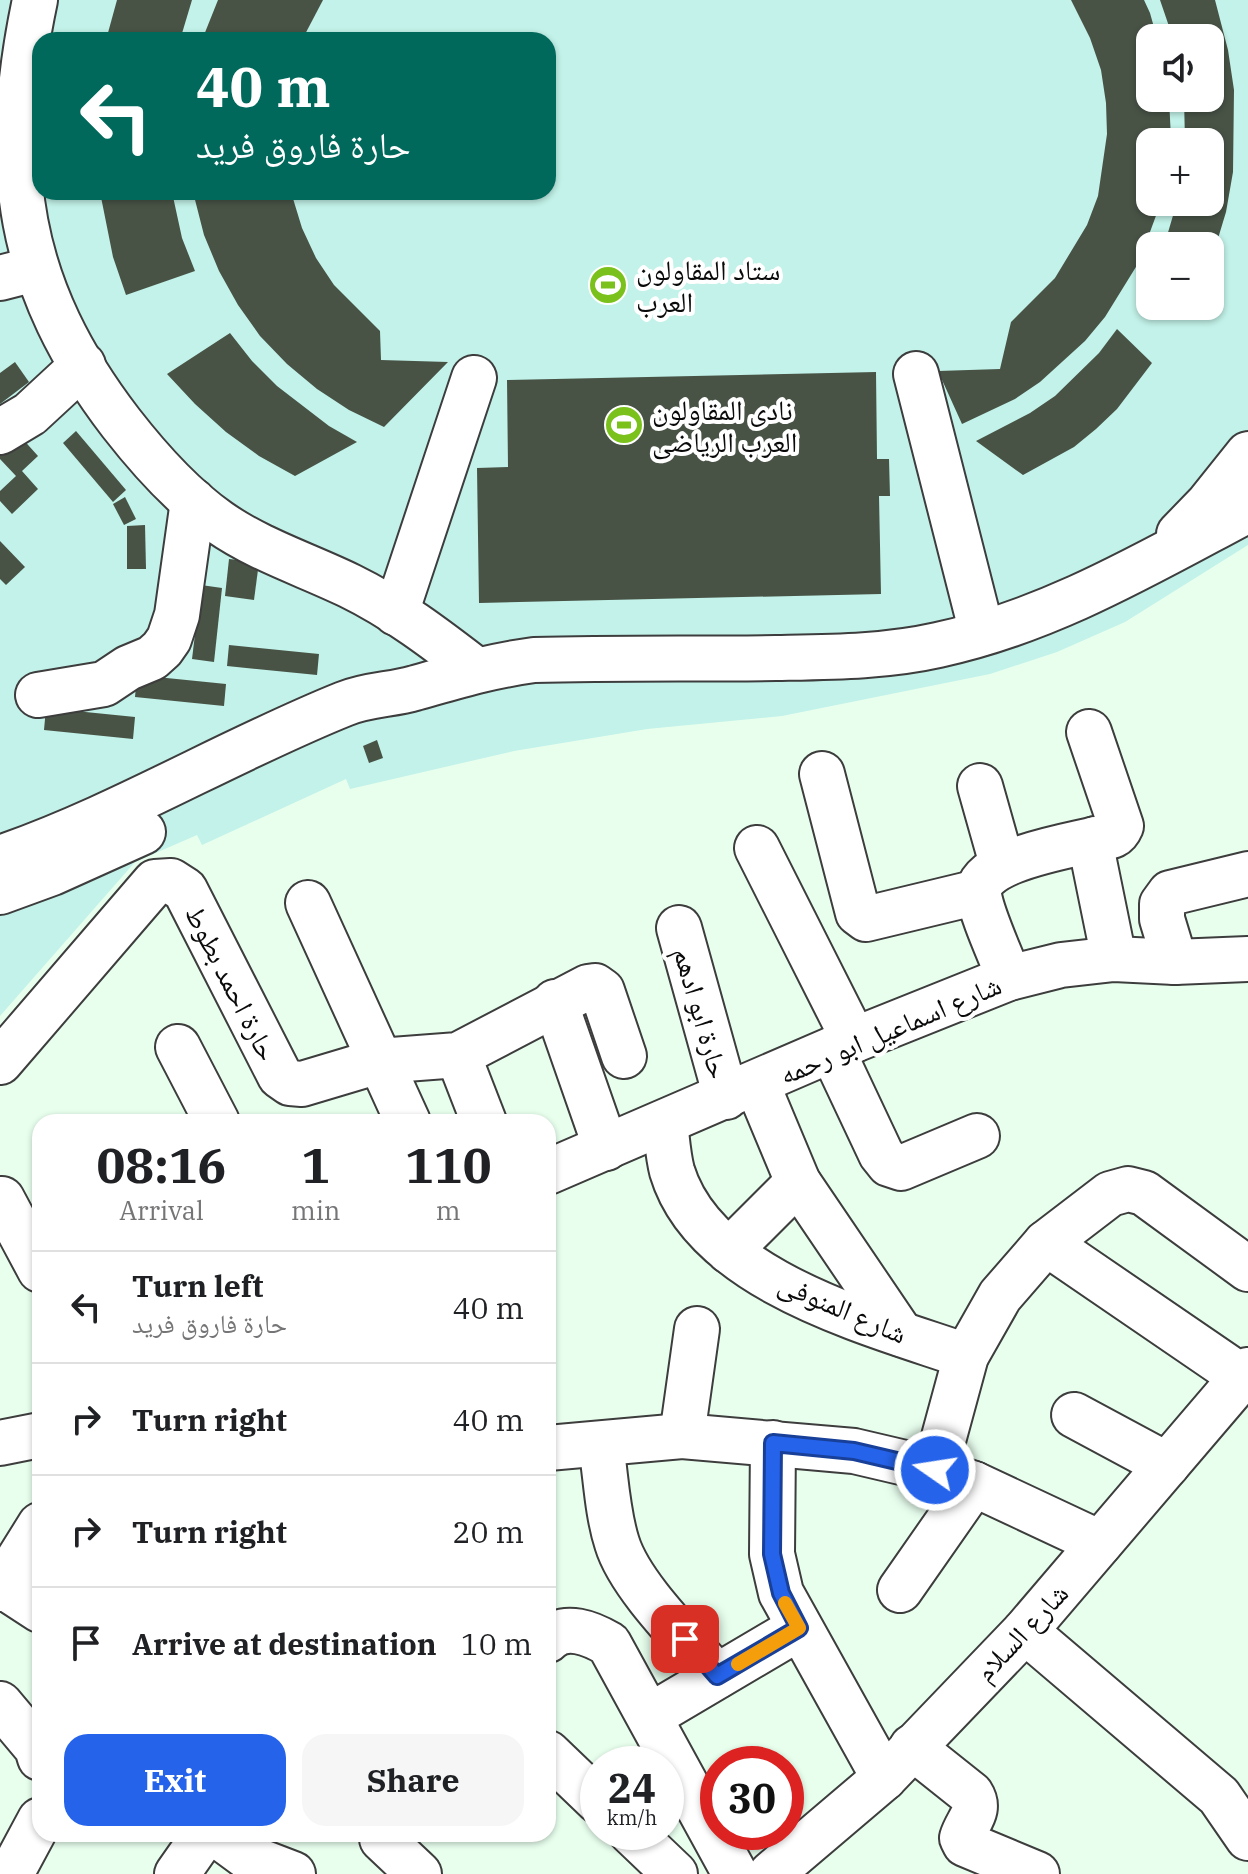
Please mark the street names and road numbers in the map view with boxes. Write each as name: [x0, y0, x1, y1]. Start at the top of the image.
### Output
street label: حارة احمد بطوط: [177, 899, 287, 1067]
street label: حارة ابو ادهم: [665, 943, 738, 1083]
street label: شارع اسماعيل ابو رحمه: [773, 966, 1007, 1092]
street label: شارع المنوفى: [773, 1264, 913, 1352]
street label: شارع السلام: [966, 1575, 1077, 1690]

